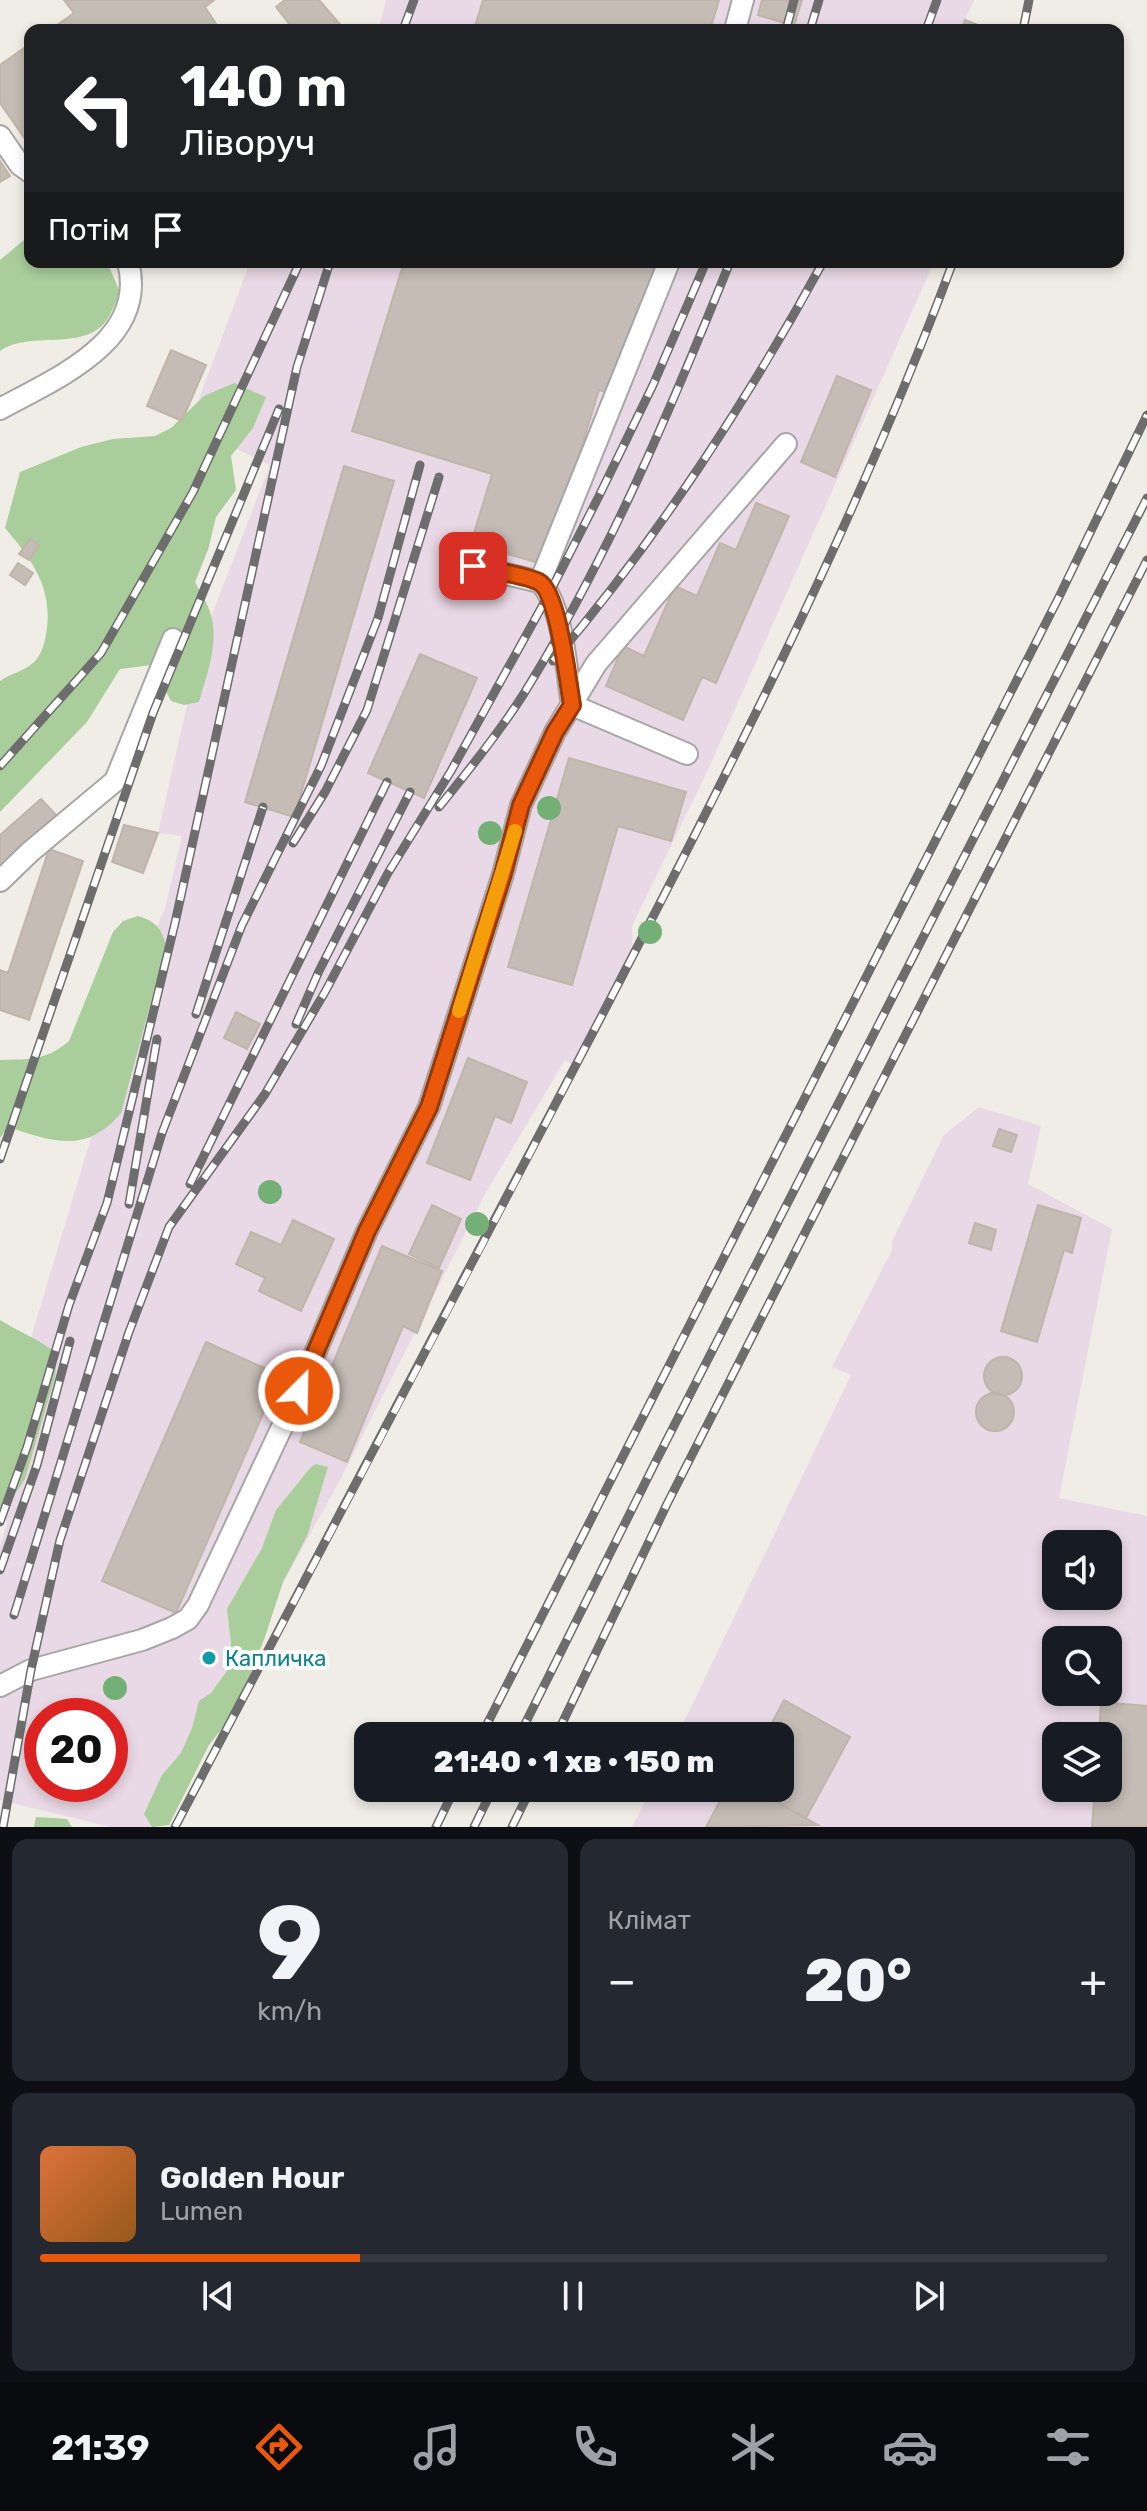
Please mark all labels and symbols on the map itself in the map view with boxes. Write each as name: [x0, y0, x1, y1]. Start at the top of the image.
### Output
pin: [439, 532, 507, 600]
position arrow: [257, 1349, 341, 1433]
place label: Капличка: [225, 1645, 326, 1672]
marker: Капличка: [200, 1649, 218, 1667]
speed limit sign: 20: [24, 1698, 128, 1802]

